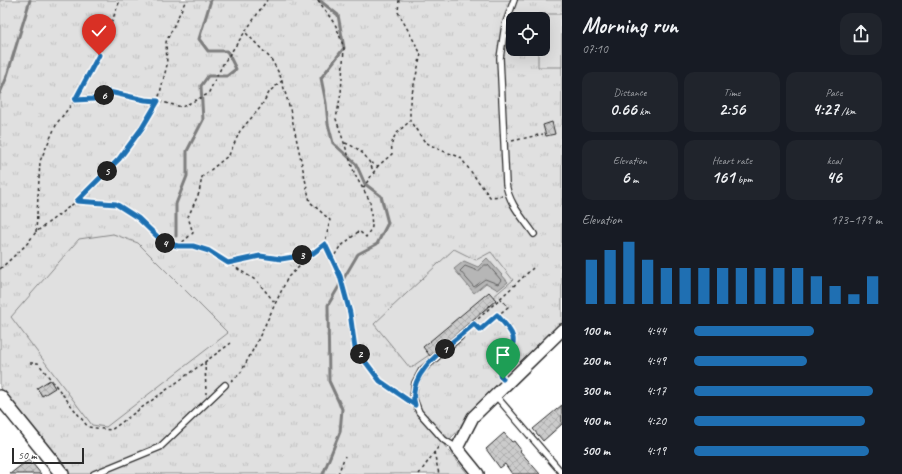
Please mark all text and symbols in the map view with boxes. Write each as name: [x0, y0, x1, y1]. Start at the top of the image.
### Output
map controls: [506, 12, 550, 56]
button: locate: [506, 12, 550, 56]
text: Morning run: [582, 12, 678, 40]
button: share: [840, 13, 882, 55]
pin: [82, 14, 116, 55]
icon: check: [88, 20, 110, 42]
text: 07:10: [582, 41, 608, 57]
pin: 6: [94, 85, 114, 105]
text: Distance: [614, 85, 646, 99]
text: Time: [724, 85, 740, 99]
text: Pace: [826, 85, 842, 99]
text: 6: [101, 88, 107, 102]
text: 0.66: [610, 99, 637, 120]
text: 2:56: [719, 99, 745, 120]
text: 4:27: [812, 99, 839, 120]
text: km: [637, 104, 650, 118]
text: /km: [839, 104, 856, 118]
text: Elevation: [613, 153, 647, 167]
text: Heart rate: [712, 153, 752, 167]
text: kcal: [827, 153, 841, 167]
pin: 5: [97, 161, 117, 181]
text: 5: [105, 164, 109, 178]
text: 6: [622, 167, 630, 188]
text: 161: [711, 167, 735, 188]
text: 46: [826, 167, 842, 188]
text: m: [630, 172, 638, 186]
text: bpm: [735, 172, 753, 186]
text: Elevation: [582, 212, 622, 228]
text: 173–179 m: [831, 212, 882, 228]
pin: 4: [155, 233, 175, 253]
text: 4: [163, 236, 167, 250]
pin: 3: [292, 245, 312, 265]
text: 3: [300, 248, 304, 262]
text: 100 m: [582, 323, 610, 339]
text: 4:44: [646, 323, 666, 339]
pin: [486, 338, 520, 379]
pin: 1: [435, 339, 455, 359]
text: 1: [443, 342, 447, 356]
pin: 2: [350, 344, 370, 364]
icon: arrive: [492, 344, 514, 366]
text: 2: [358, 347, 362, 361]
text: 200 m: [582, 353, 610, 369]
text: 4:49: [646, 353, 666, 369]
text: 300 m: [582, 383, 610, 399]
text: 4:17: [646, 383, 666, 399]
text: 400 m: [582, 413, 610, 429]
text: 4:20: [646, 413, 666, 429]
text: 500 m: [582, 443, 610, 459]
text: 4:19: [646, 443, 666, 459]
scale bar: [12, 446, 84, 465]
text: 50 m: [18, 448, 37, 462]

